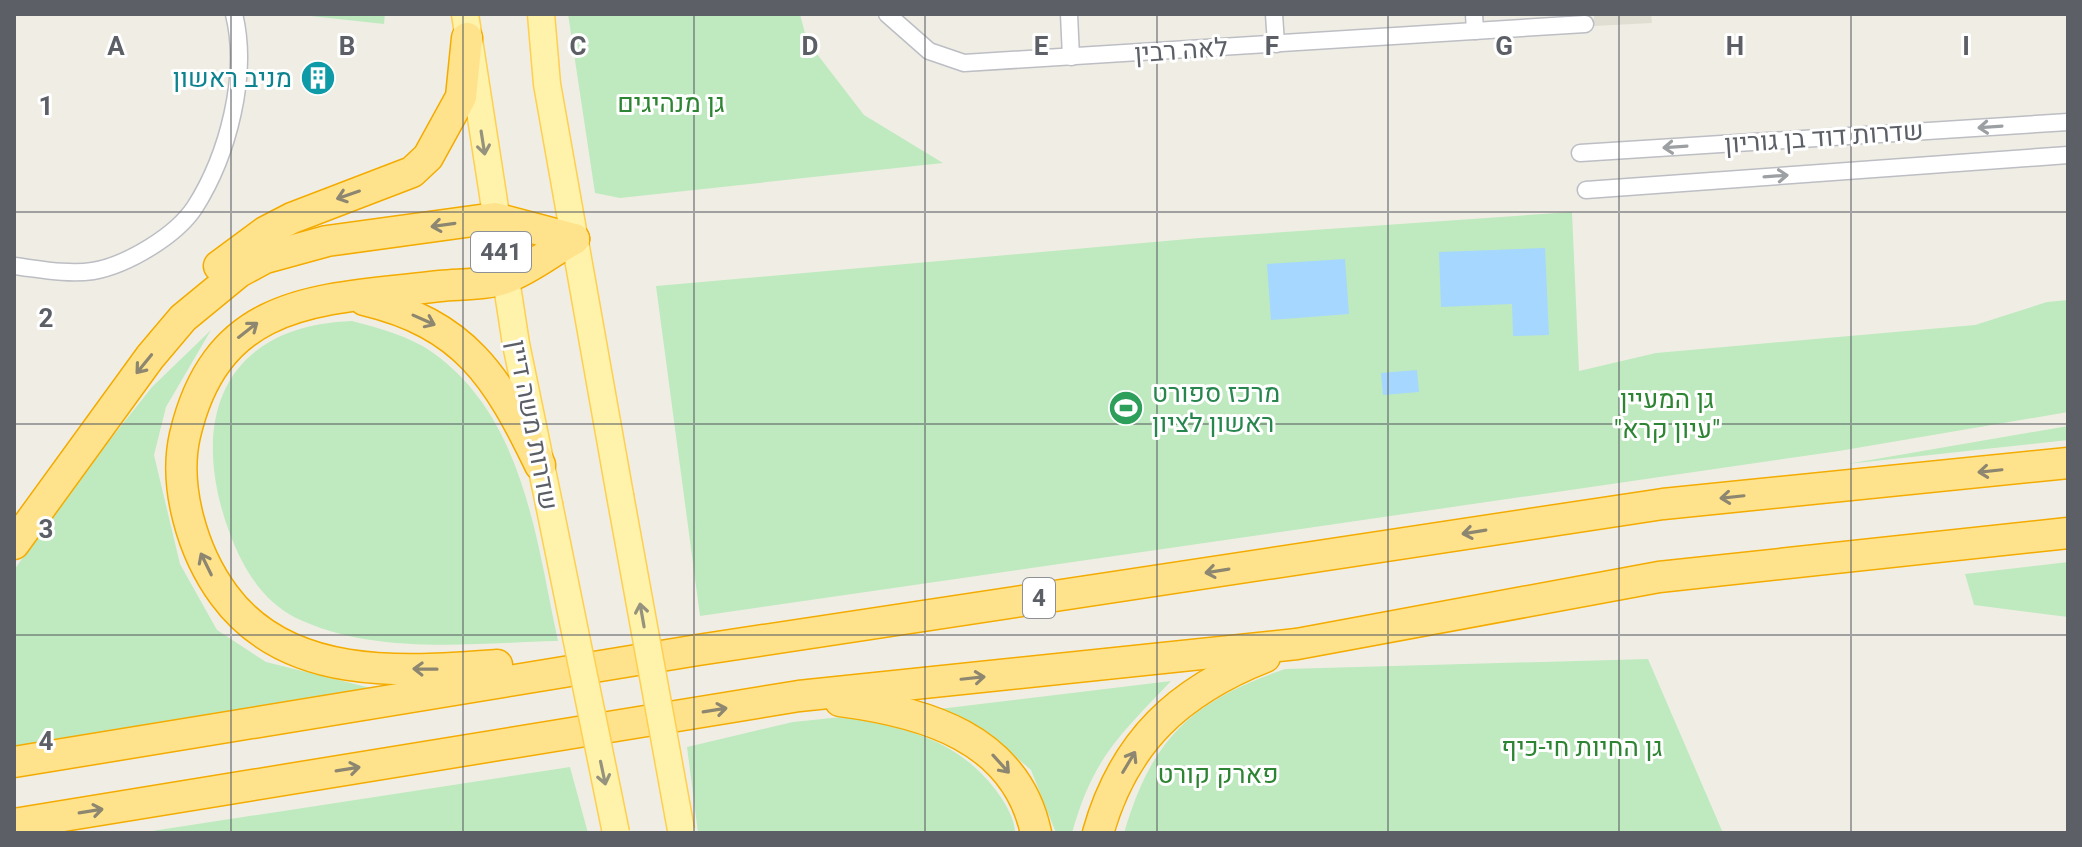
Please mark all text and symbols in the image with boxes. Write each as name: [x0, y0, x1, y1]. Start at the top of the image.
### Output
text: A: [107, 31, 125, 61]
text: B: [339, 31, 355, 61]
text: C: [569, 31, 587, 61]
text: D: [802, 31, 818, 61]
text: E: [1034, 31, 1049, 61]
text: F: [1265, 31, 1279, 61]
text: G: [1495, 31, 1513, 61]
text: H: [1726, 31, 1744, 61]
text: I: [1962, 31, 1970, 61]
street label: לאה רבין: [1133, 32, 1229, 68]
building icon: מניב ראשון: [299, 59, 337, 97]
place label: מניב ראשון: [173, 63, 292, 93]
park label: גן מנהיגים: [617, 88, 725, 118]
text: 1: [39, 91, 53, 121]
street label: שדרות דוד בן גוריון: [1723, 115, 1925, 159]
one-way arrow: [1977, 120, 2004, 135]
one-way arrow: [476, 129, 491, 155]
one-way arrow: [1662, 140, 1689, 155]
one-way arrow: [1762, 168, 1789, 183]
one-way arrow: [336, 189, 361, 203]
one-way arrow: [431, 218, 456, 233]
road number: 441: [471, 232, 531, 272]
text: 2: [39, 303, 53, 333]
one-way arrow: [412, 313, 436, 328]
one-way arrow: [237, 321, 258, 338]
street label: שדרות משה דיין: [502, 337, 564, 513]
one-way arrow: [136, 353, 153, 374]
place label: מרכז ספורט ראשון לציון: [1152, 378, 1280, 438]
park label: גן המעיין "עיון קרא": [1614, 384, 1720, 444]
sports icon: מרכז ספורט ראשון לציון: [1107, 389, 1145, 427]
one-way arrow: [1977, 464, 2004, 479]
one-way arrow: [1719, 490, 1746, 505]
text: 3: [39, 514, 53, 544]
one-way arrow: [1462, 526, 1487, 541]
one-way arrow: [198, 552, 214, 576]
one-way arrow: [1205, 564, 1230, 579]
road number: 4: [1023, 578, 1055, 618]
one-way arrow: [633, 603, 648, 629]
one-way arrow: [412, 661, 439, 677]
one-way arrow: [959, 670, 986, 685]
one-way arrow: [701, 701, 727, 716]
text: 4: [39, 726, 54, 756]
park label: גן החיות חי-כיף: [1501, 732, 1663, 762]
one-way arrow: [1121, 751, 1137, 774]
one-way arrow: [992, 753, 1010, 773]
one-way arrow: [597, 759, 612, 785]
park label: פארק קורט: [1158, 759, 1278, 789]
one-way arrow: [334, 761, 360, 776]
one-way arrow: [78, 803, 103, 818]

